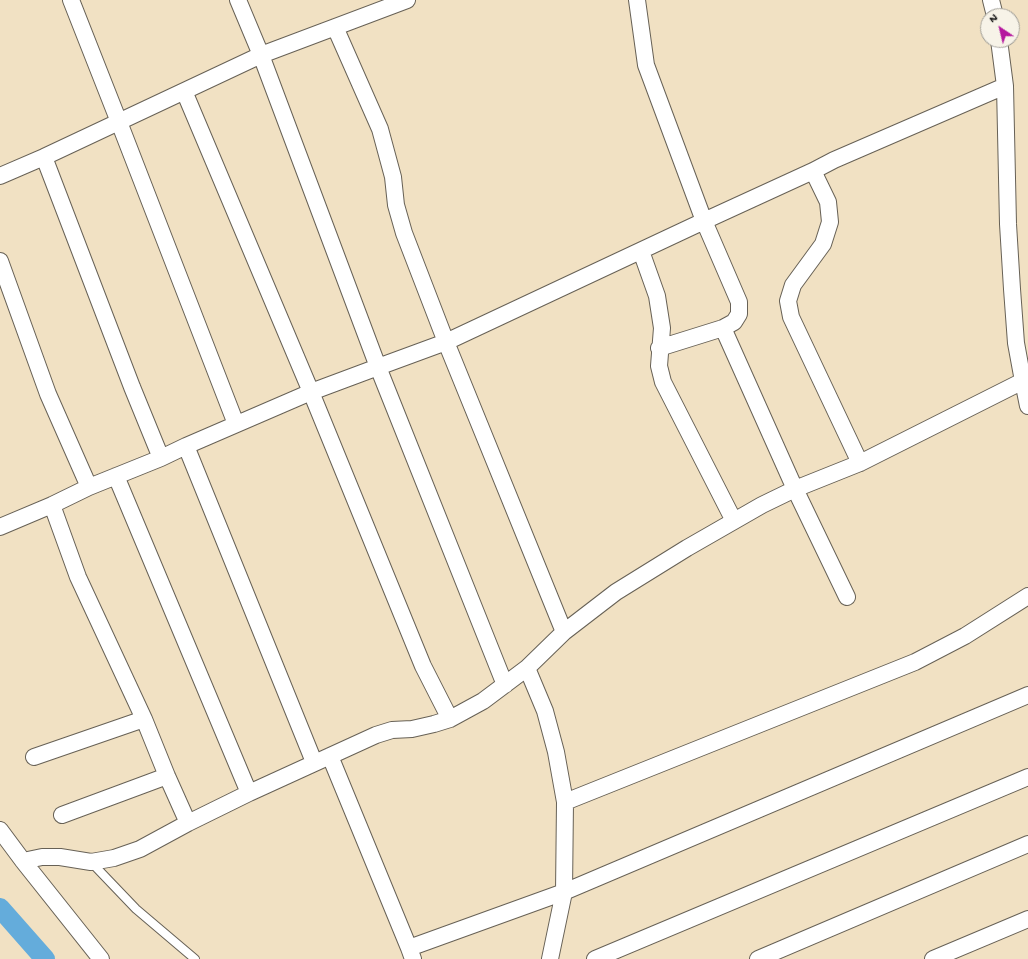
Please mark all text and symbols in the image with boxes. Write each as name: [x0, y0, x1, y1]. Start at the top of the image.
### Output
north arrow: [980, 8, 1020, 48]
text: N: [987, 12, 1000, 26]

